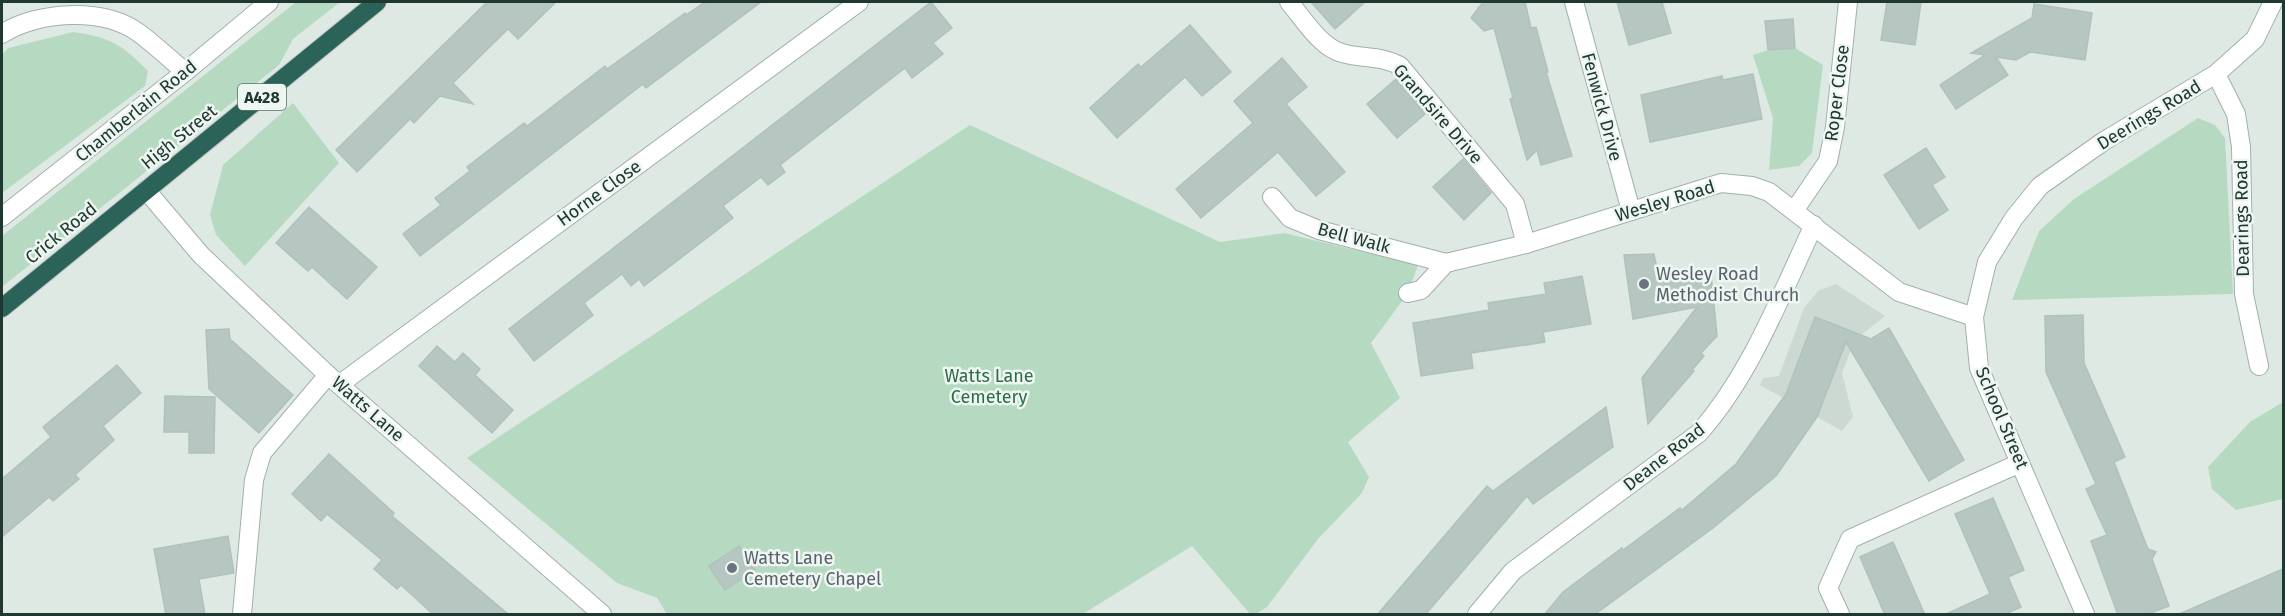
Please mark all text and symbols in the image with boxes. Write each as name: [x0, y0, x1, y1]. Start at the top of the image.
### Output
street label: Roper Close: [1820, 43, 1854, 143]
street label: Fenwick Drive: [1577, 50, 1627, 164]
street label: Chamberlain Road: [71, 55, 201, 167]
street label: Grandsire Drive: [1389, 59, 1487, 169]
street label: Deerings Road: [2093, 75, 2205, 155]
road number: A428: [238, 84, 286, 110]
street label: High Street: [137, 100, 222, 174]
street label: Horne Close: [553, 155, 645, 231]
street label: Dearings Road: [2230, 159, 2254, 277]
street label: Wesley Road: [1613, 175, 1717, 227]
street label: Crick Road: [21, 197, 101, 269]
street label: Bell Walk: [1315, 218, 1394, 258]
place label: Wesley Road Methodist Church: [1656, 263, 1799, 306]
marker: Wesley Road Methodist Church: [1637, 277, 1651, 291]
street label: School Street: [1971, 364, 2034, 473]
park label: Watts Lane Cemetery: [944, 365, 1034, 408]
street label: Watts Lane: [327, 371, 409, 447]
street label: Deane Road: [1619, 418, 1709, 496]
place label: Watts Lane Cemetery Chapel: [744, 547, 881, 590]
marker: Watts Lane Cemetery Chapel: [725, 561, 739, 575]

